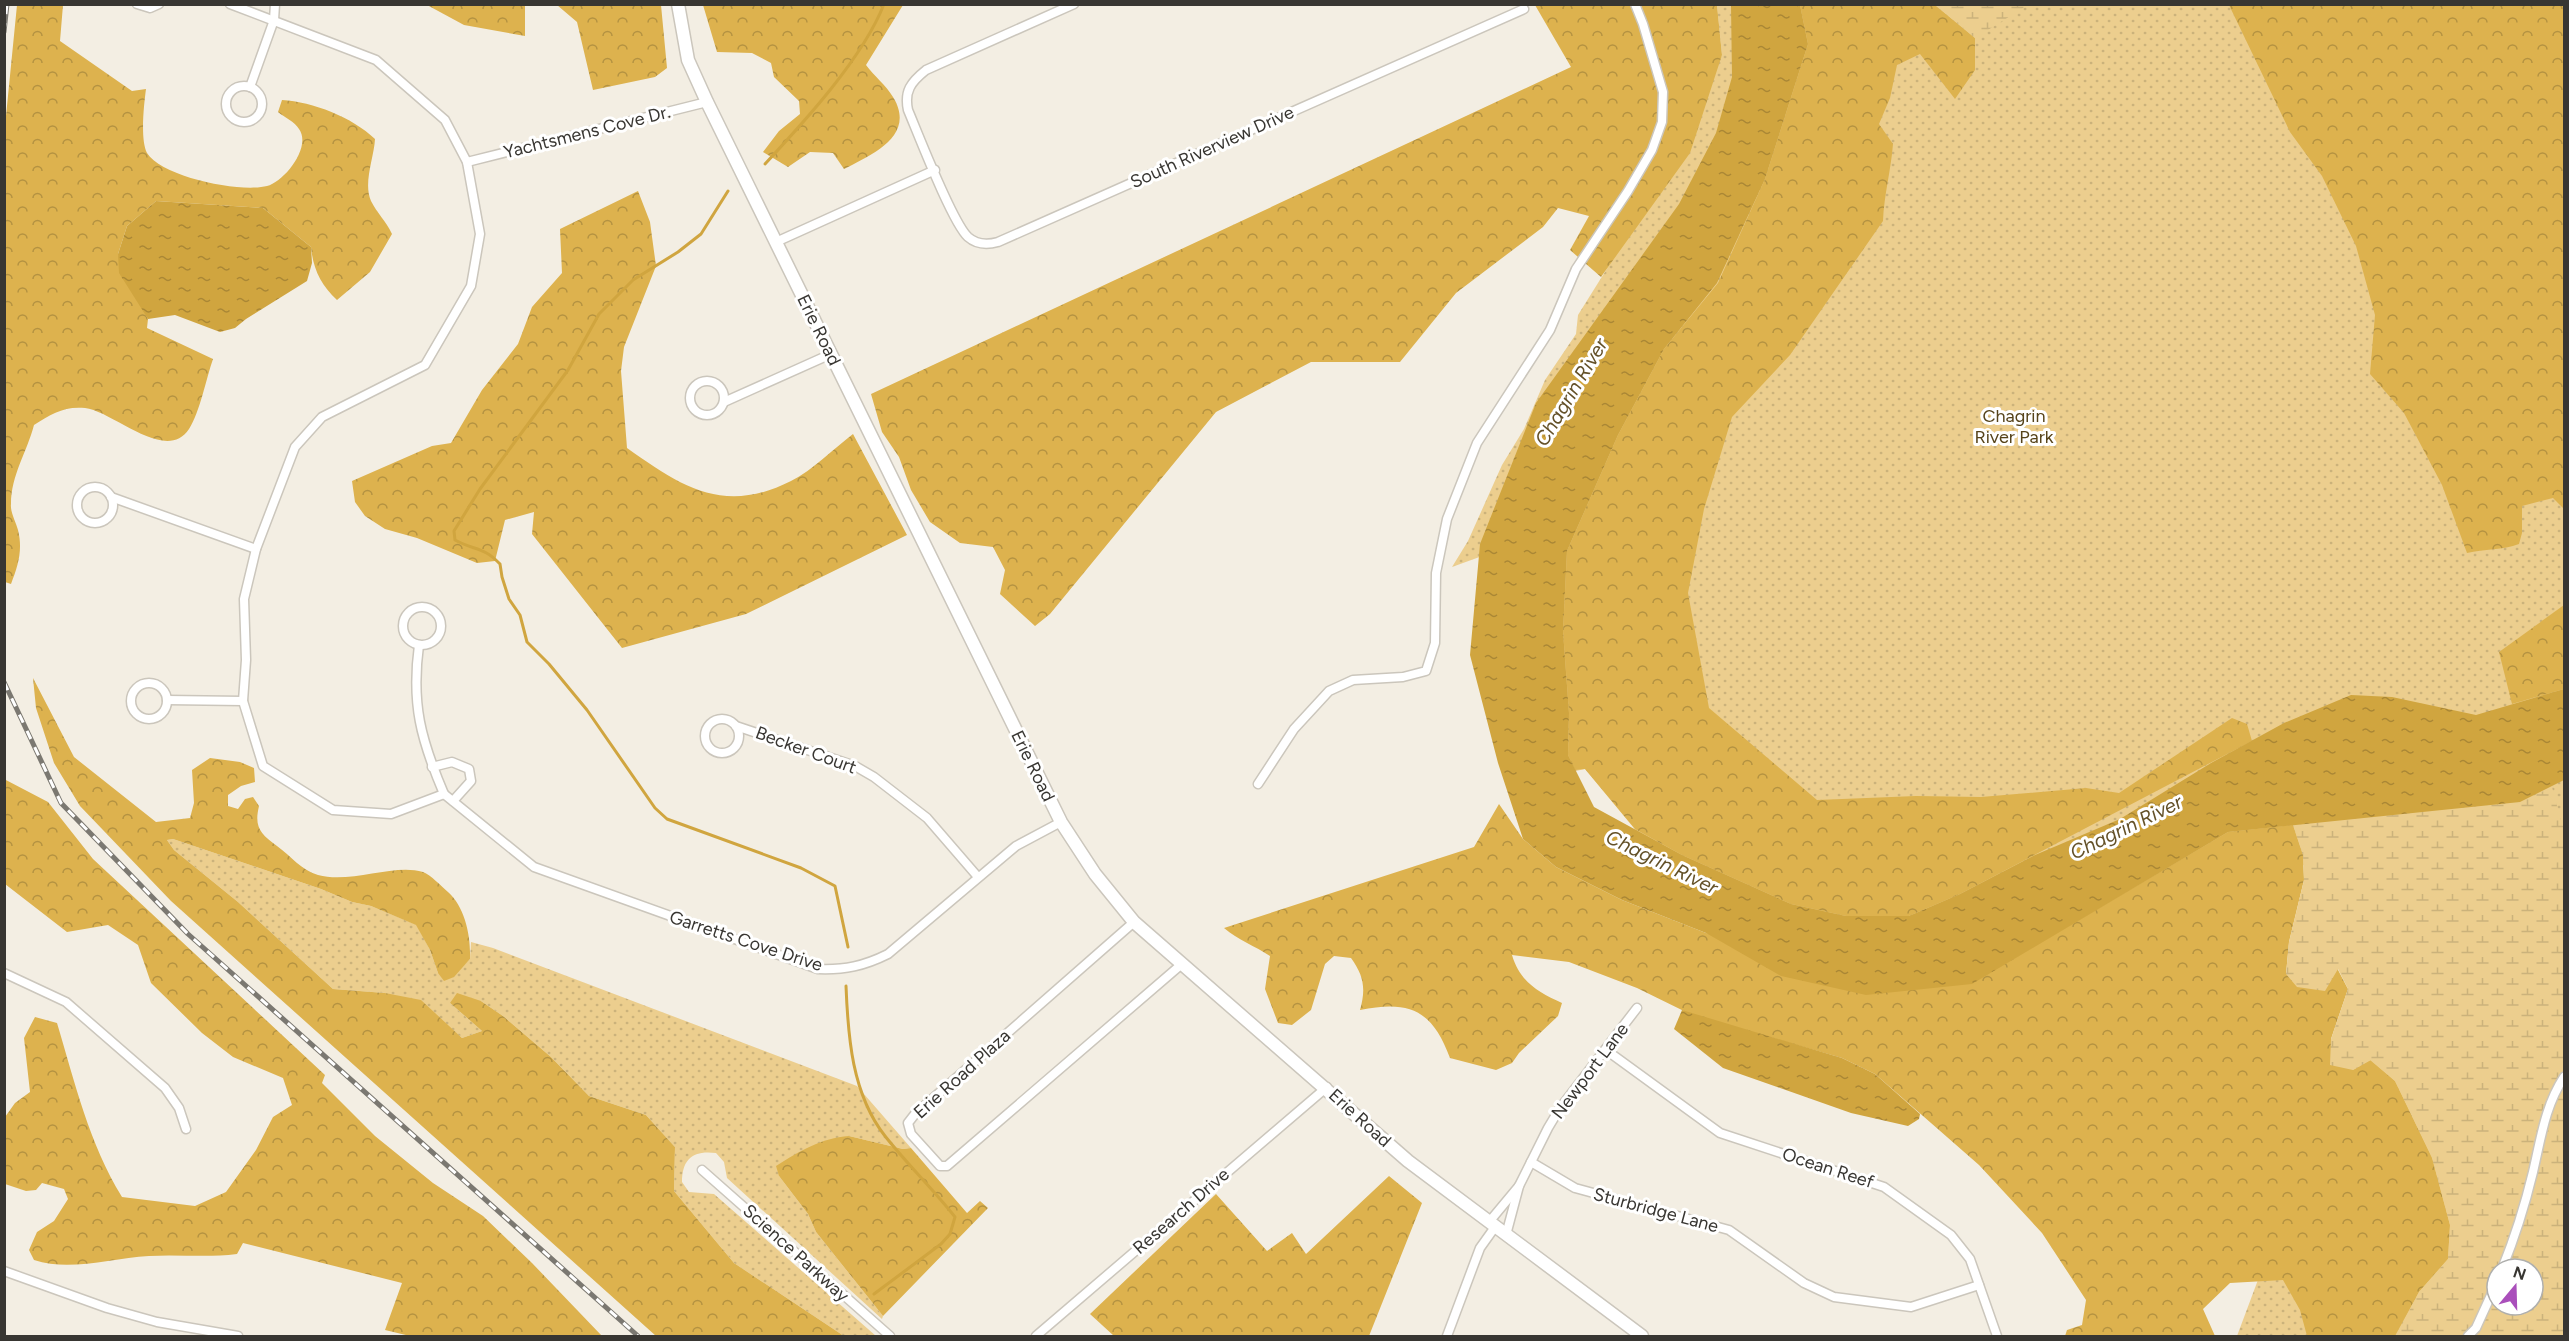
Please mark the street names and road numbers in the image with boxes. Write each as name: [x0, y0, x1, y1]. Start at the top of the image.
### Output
street label: Yachtsmens Cove Dr.: [501, 101, 673, 163]
street label: South Riverview Drive: [1127, 101, 1297, 193]
street label: Erie Road: [792, 291, 846, 369]
street label: Becker Court: [753, 722, 860, 778]
street label: Erie Road: [1006, 727, 1060, 805]
street label: Garretts Cove Drive: [667, 906, 825, 976]
street label: Newport Lane: [1547, 1019, 1633, 1123]
street label: Erie Road Plaza: [909, 1025, 1015, 1123]
street label: Erie Road: [1324, 1084, 1396, 1152]
street label: Ocean Reef: [1780, 1143, 1877, 1193]
street label: Research Drive: [1128, 1163, 1234, 1259]
street label: Sturbridge Lane: [1591, 1183, 1721, 1237]
street label: Science Parkway: [738, 1199, 854, 1307]

